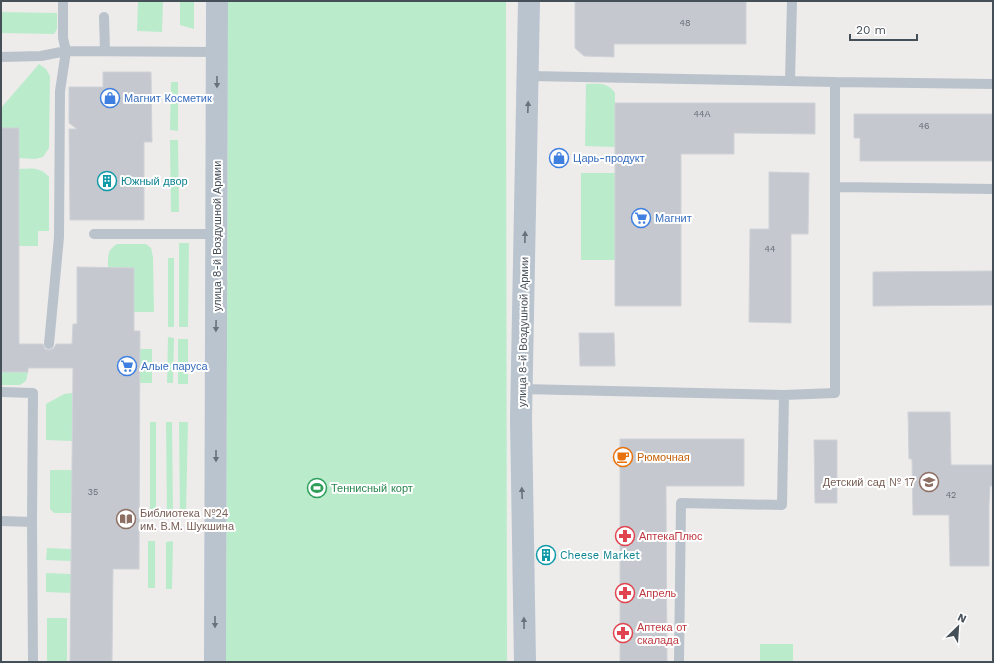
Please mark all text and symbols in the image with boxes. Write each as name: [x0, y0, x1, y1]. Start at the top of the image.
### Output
scale bar: [850, 16, 917, 42]
house number: 48: [679, 18, 691, 28]
text: 20 m: [856, 23, 886, 37]
one-way arrow: [214, 76, 220, 89]
shop icon: Магнит Косметик: [99, 87, 121, 109]
place label: Магнит Косметик: [124, 92, 212, 105]
one-way arrow: [525, 100, 531, 113]
house number: 44А: [693, 109, 711, 119]
house number: 46: [919, 121, 929, 131]
shop icon: Царь-продукт: [548, 147, 570, 169]
place label: Царь-продукт: [573, 152, 645, 165]
street label: улица 8-й Воздушной Армии: [211, 161, 224, 311]
building icon: Южный двор: [96, 170, 118, 192]
place label: Южный двор: [121, 175, 188, 188]
supermarket icon: Магнит: [630, 207, 652, 229]
place label: Магнит: [655, 212, 692, 225]
one-way arrow: [521, 231, 528, 243]
house number: 44: [765, 244, 776, 254]
street label: улица 8-й Воздушной Армии: [516, 257, 531, 407]
one-way arrow: [213, 320, 219, 333]
supermarket icon: Алые паруса: [116, 355, 138, 377]
place label: Алые паруса: [141, 360, 208, 373]
cafe icon: Рюмочная: [612, 446, 634, 468]
one-way arrow: [212, 450, 219, 462]
place label: Рюмочная: [637, 451, 690, 464]
school or university icon: Детский сад № 17: [918, 471, 940, 493]
place label: Детский сад № 17: [823, 476, 915, 489]
sports icon: Теннисный корт: [306, 477, 328, 499]
place label: Теннисный корт: [331, 482, 413, 495]
one-way arrow: [519, 486, 525, 499]
house number: 35: [88, 487, 98, 497]
house number: 42: [946, 490, 956, 500]
place label: Библиотека №24 им. В.М. Шукшина: [140, 507, 235, 533]
library icon: Библиотека №24 им. В.М. Шукшина: [115, 508, 137, 530]
pharmacy icon: АптекаПлюс: [614, 525, 636, 547]
place label: АптекаПлюс: [639, 530, 703, 543]
building icon: Cheese Market: [535, 544, 557, 566]
place label: Cheese Market: [560, 549, 640, 562]
pharmacy icon: Апрель: [614, 582, 636, 604]
place label: Апрель: [639, 587, 677, 600]
north arrow: [938, 607, 978, 647]
text: N: [956, 611, 968, 626]
one-way arrow: [212, 616, 218, 629]
one-way arrow: [521, 617, 528, 629]
place label: Аптека от скалада: [637, 621, 687, 647]
pharmacy icon: Аптека от скалада: [612, 622, 634, 644]

